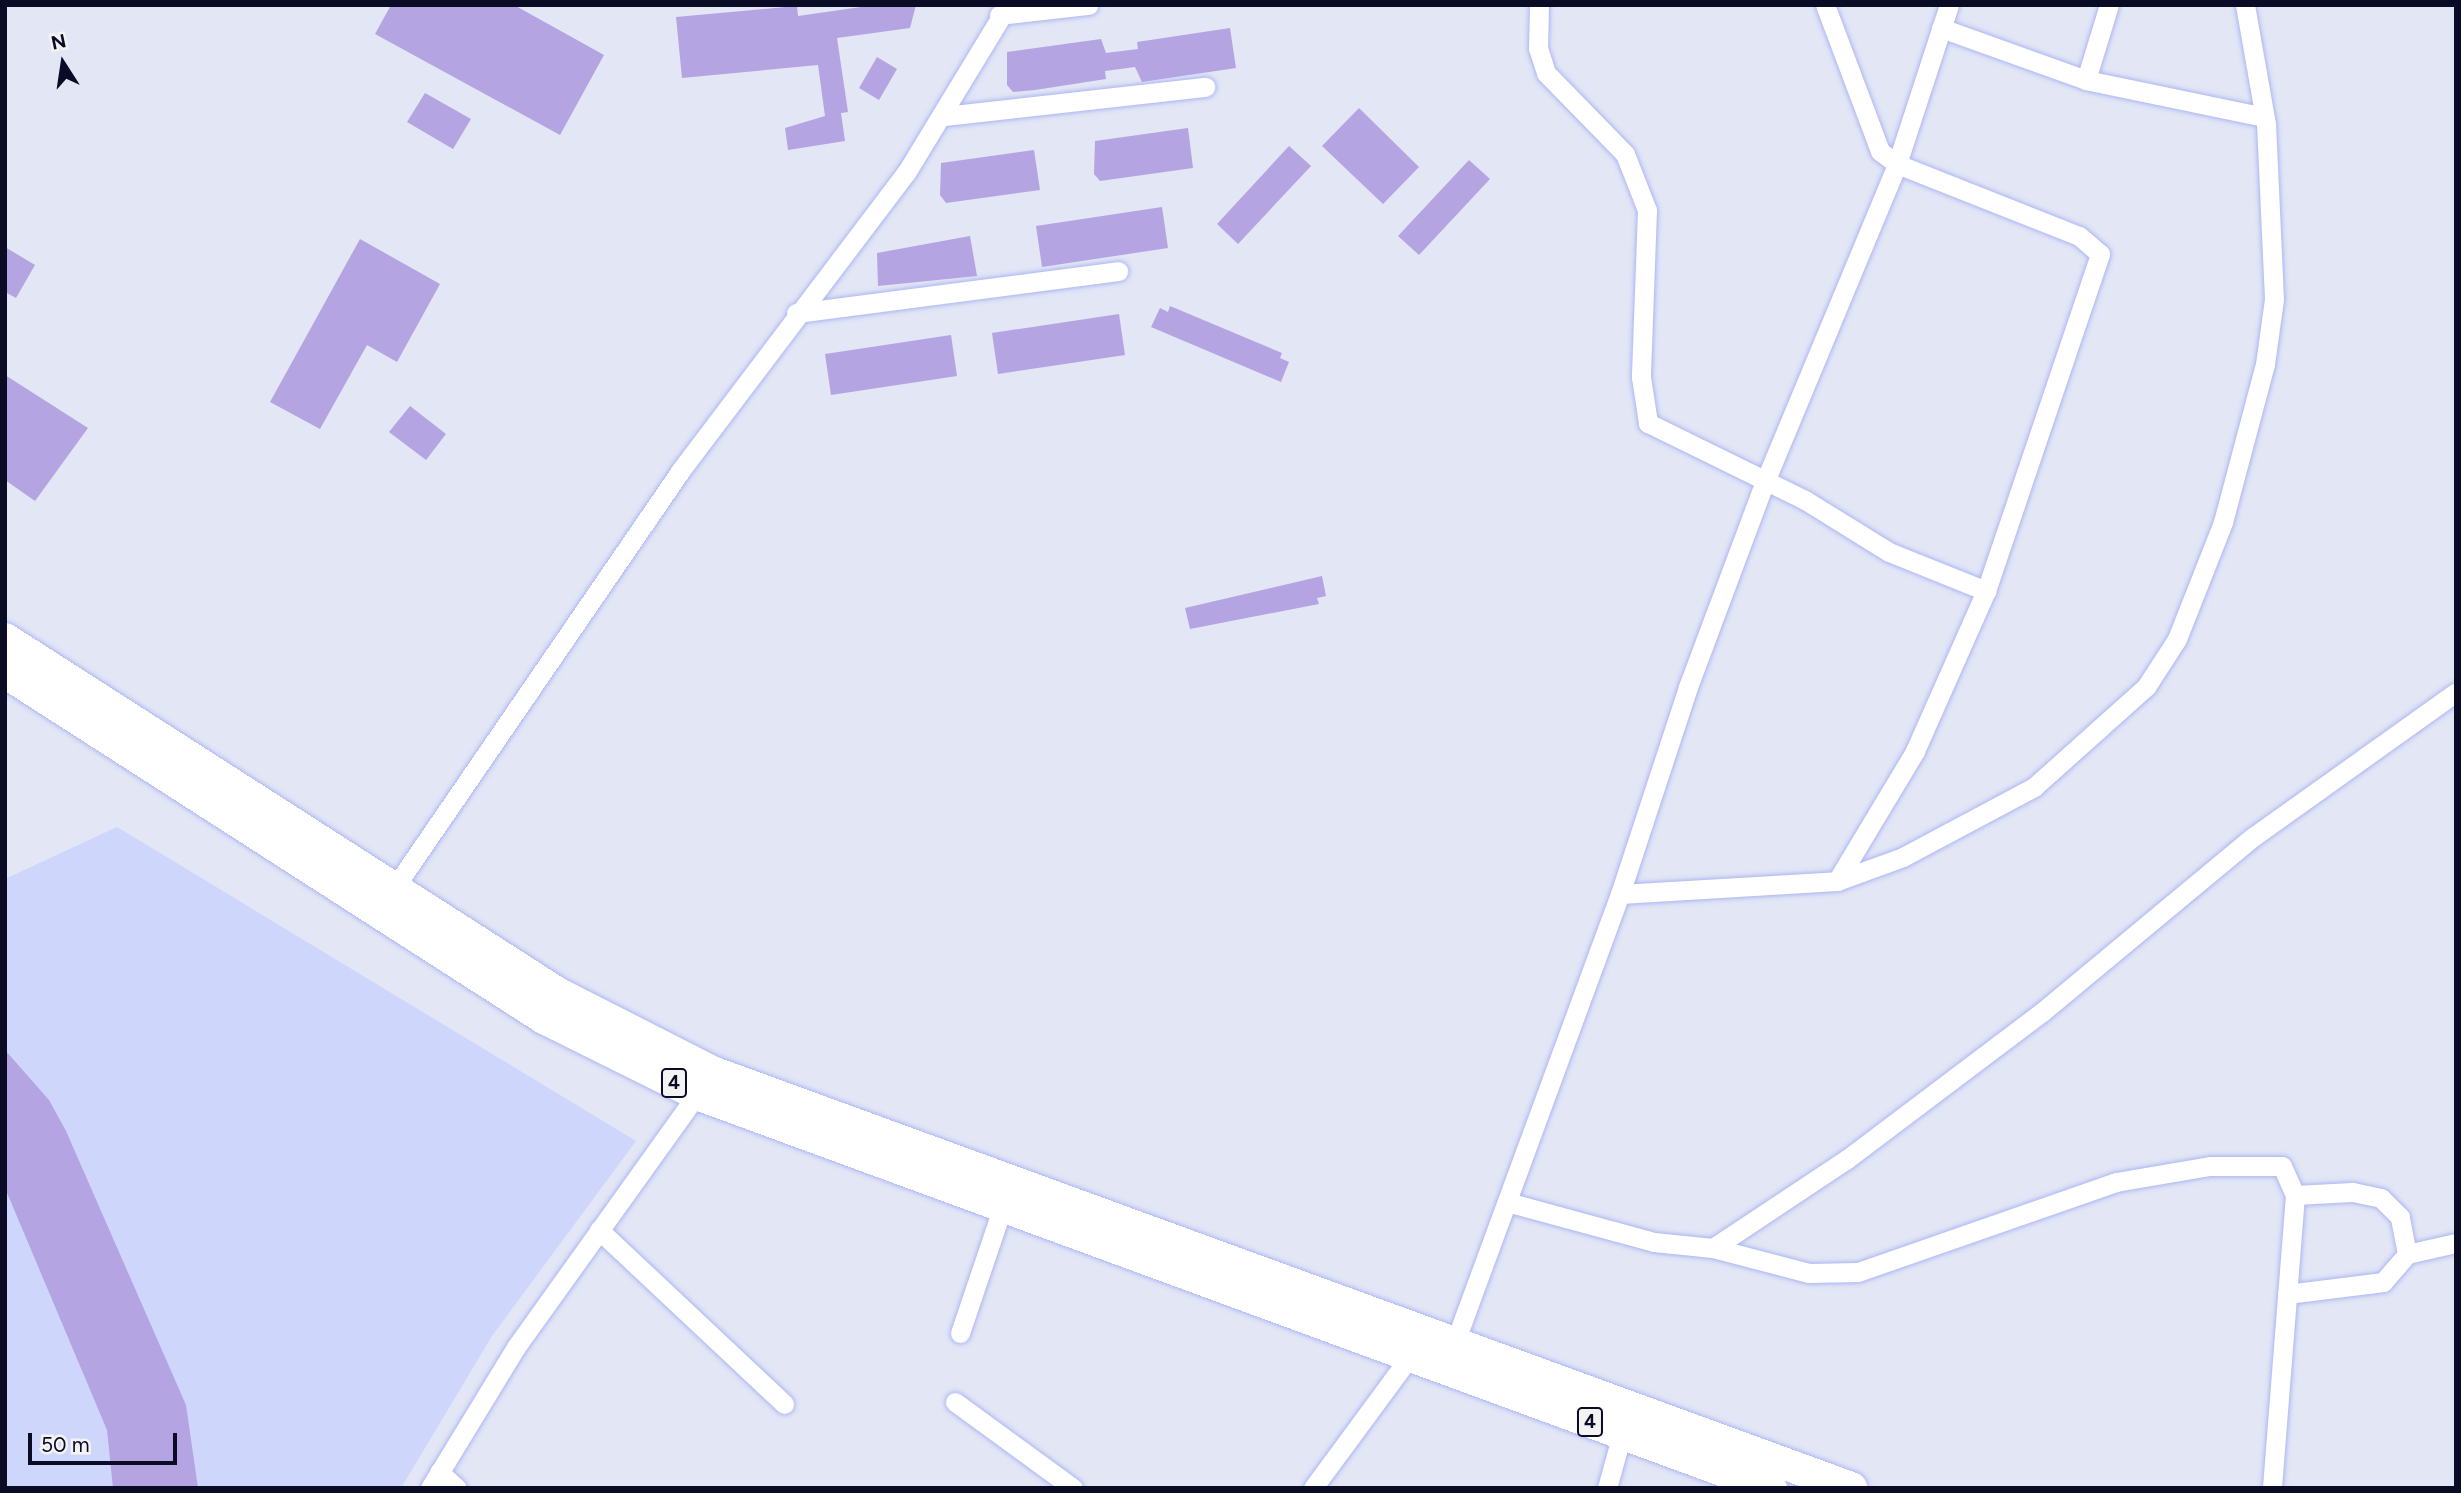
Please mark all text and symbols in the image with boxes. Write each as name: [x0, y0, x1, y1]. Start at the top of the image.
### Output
north arrow: [28, 28, 98, 98]
text: N: [49, 29, 68, 55]
road number: 4: [660, 1068, 688, 1098]
road number: 4: [1576, 1406, 1604, 1438]
scale bar: [32, 1420, 180, 1464]
text: 50 m: [41, 1432, 90, 1457]

